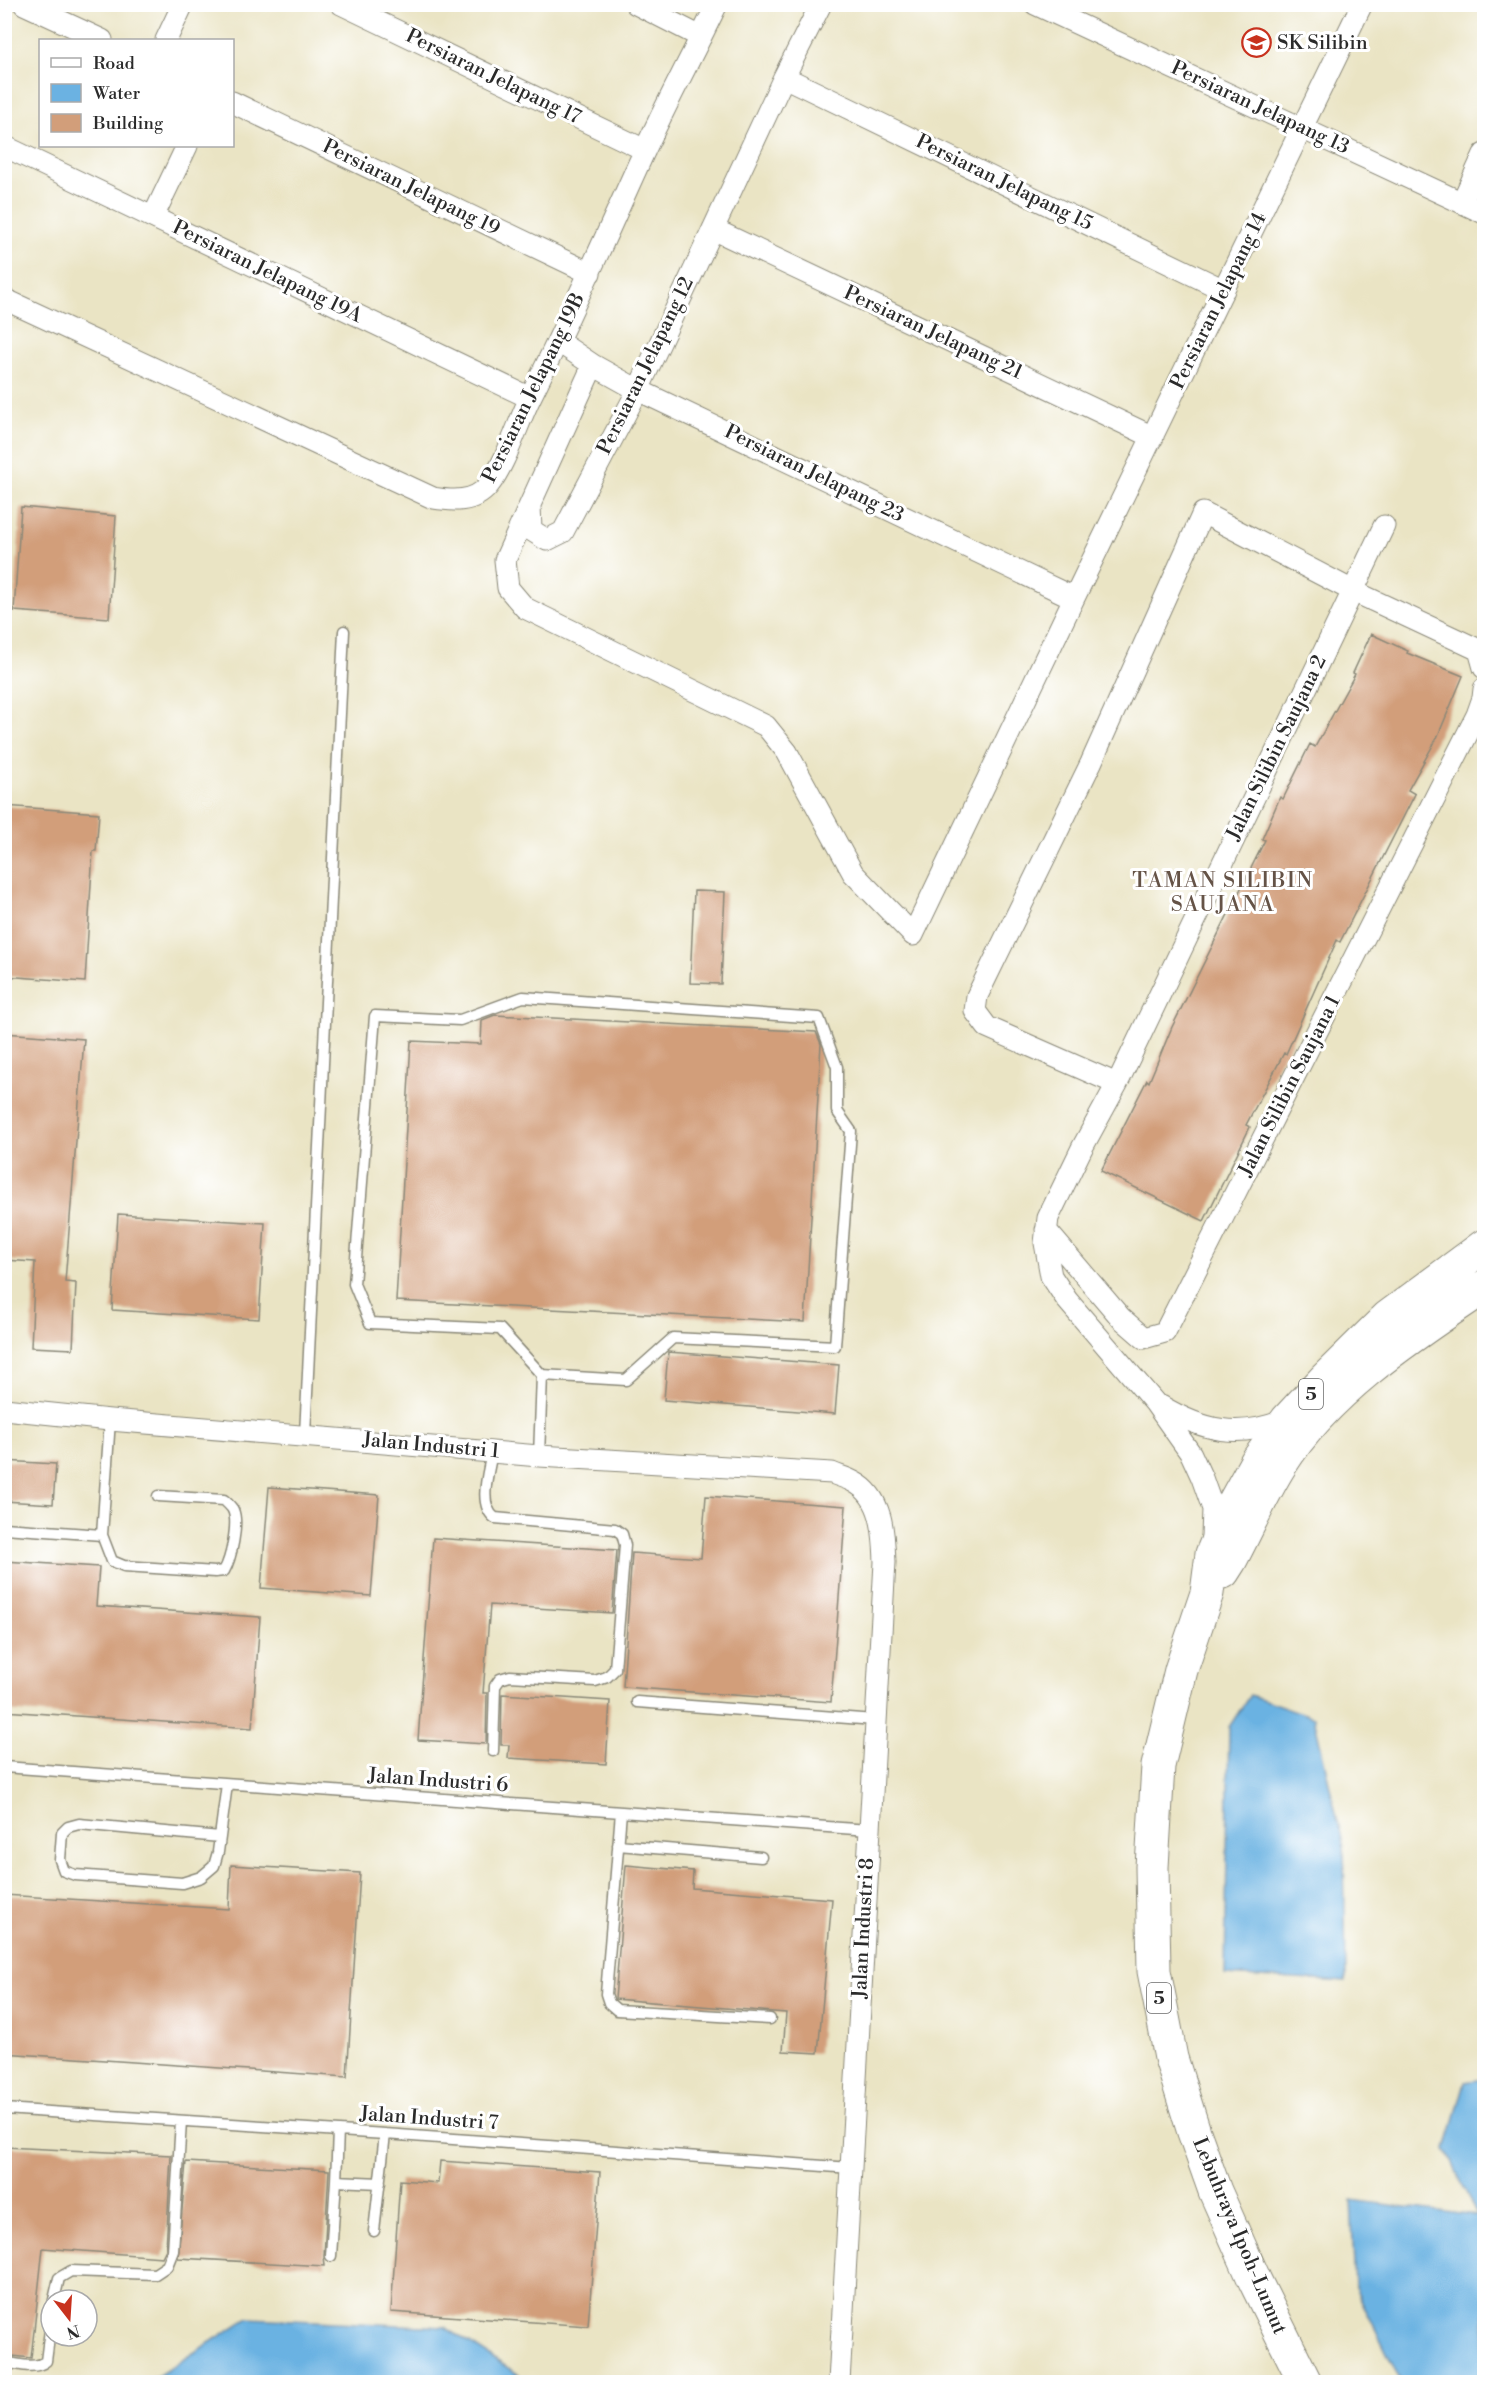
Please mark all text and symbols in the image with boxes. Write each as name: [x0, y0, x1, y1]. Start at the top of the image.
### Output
street label: Persiaran Jelapang 17: [401, 24, 585, 130]
school or university icon: SK Silibin: [1240, 27, 1272, 59]
place label: SK Silibin: [1277, 31, 1368, 56]
legend: [39, 39, 234, 147]
text: Road: [93, 52, 136, 75]
street label: Persiaran Jelapang 13: [1167, 56, 1353, 160]
text: Water: [92, 82, 141, 105]
text: Building: [92, 112, 164, 135]
street label: Persiaran Jelapang 15: [911, 129, 1097, 237]
street label: Persiaran Jelapang 19: [318, 134, 504, 242]
street label: Persiaran Jelapang 14: [1165, 208, 1273, 394]
street label: Persiaran Jelapang 19A: [168, 215, 367, 329]
street label: Persiaran Jelapang 12: [592, 273, 700, 459]
street label: Persiaran Jelapang 21: [840, 281, 1027, 386]
street label: Persiaran Jelapang 19B: [477, 289, 591, 487]
street label: Persiaran Jelapang 23: [720, 420, 908, 528]
street label: Jalan Silibin Saujana 2: [1221, 651, 1333, 845]
district label: TAMAN SILIBIN SAUJANA: [1132, 868, 1314, 918]
street label: Jalan Silibin Saujana 1: [1233, 991, 1347, 1182]
road number: 5: [1299, 1379, 1323, 1409]
street label: Jalan Industri 1: [361, 1427, 501, 1464]
street label: Jalan Industri 6: [366, 1764, 509, 1798]
street label: Jalan Industri 8: [848, 1857, 880, 2000]
road number: 5: [1147, 1983, 1171, 2013]
street label: Jalan Industri 7: [358, 2102, 499, 2136]
street label: Lebuhraya Ipoh-Lumut: [1186, 2134, 1292, 2338]
north arrow: [39, 2288, 99, 2348]
text: N: [64, 2320, 82, 2343]

